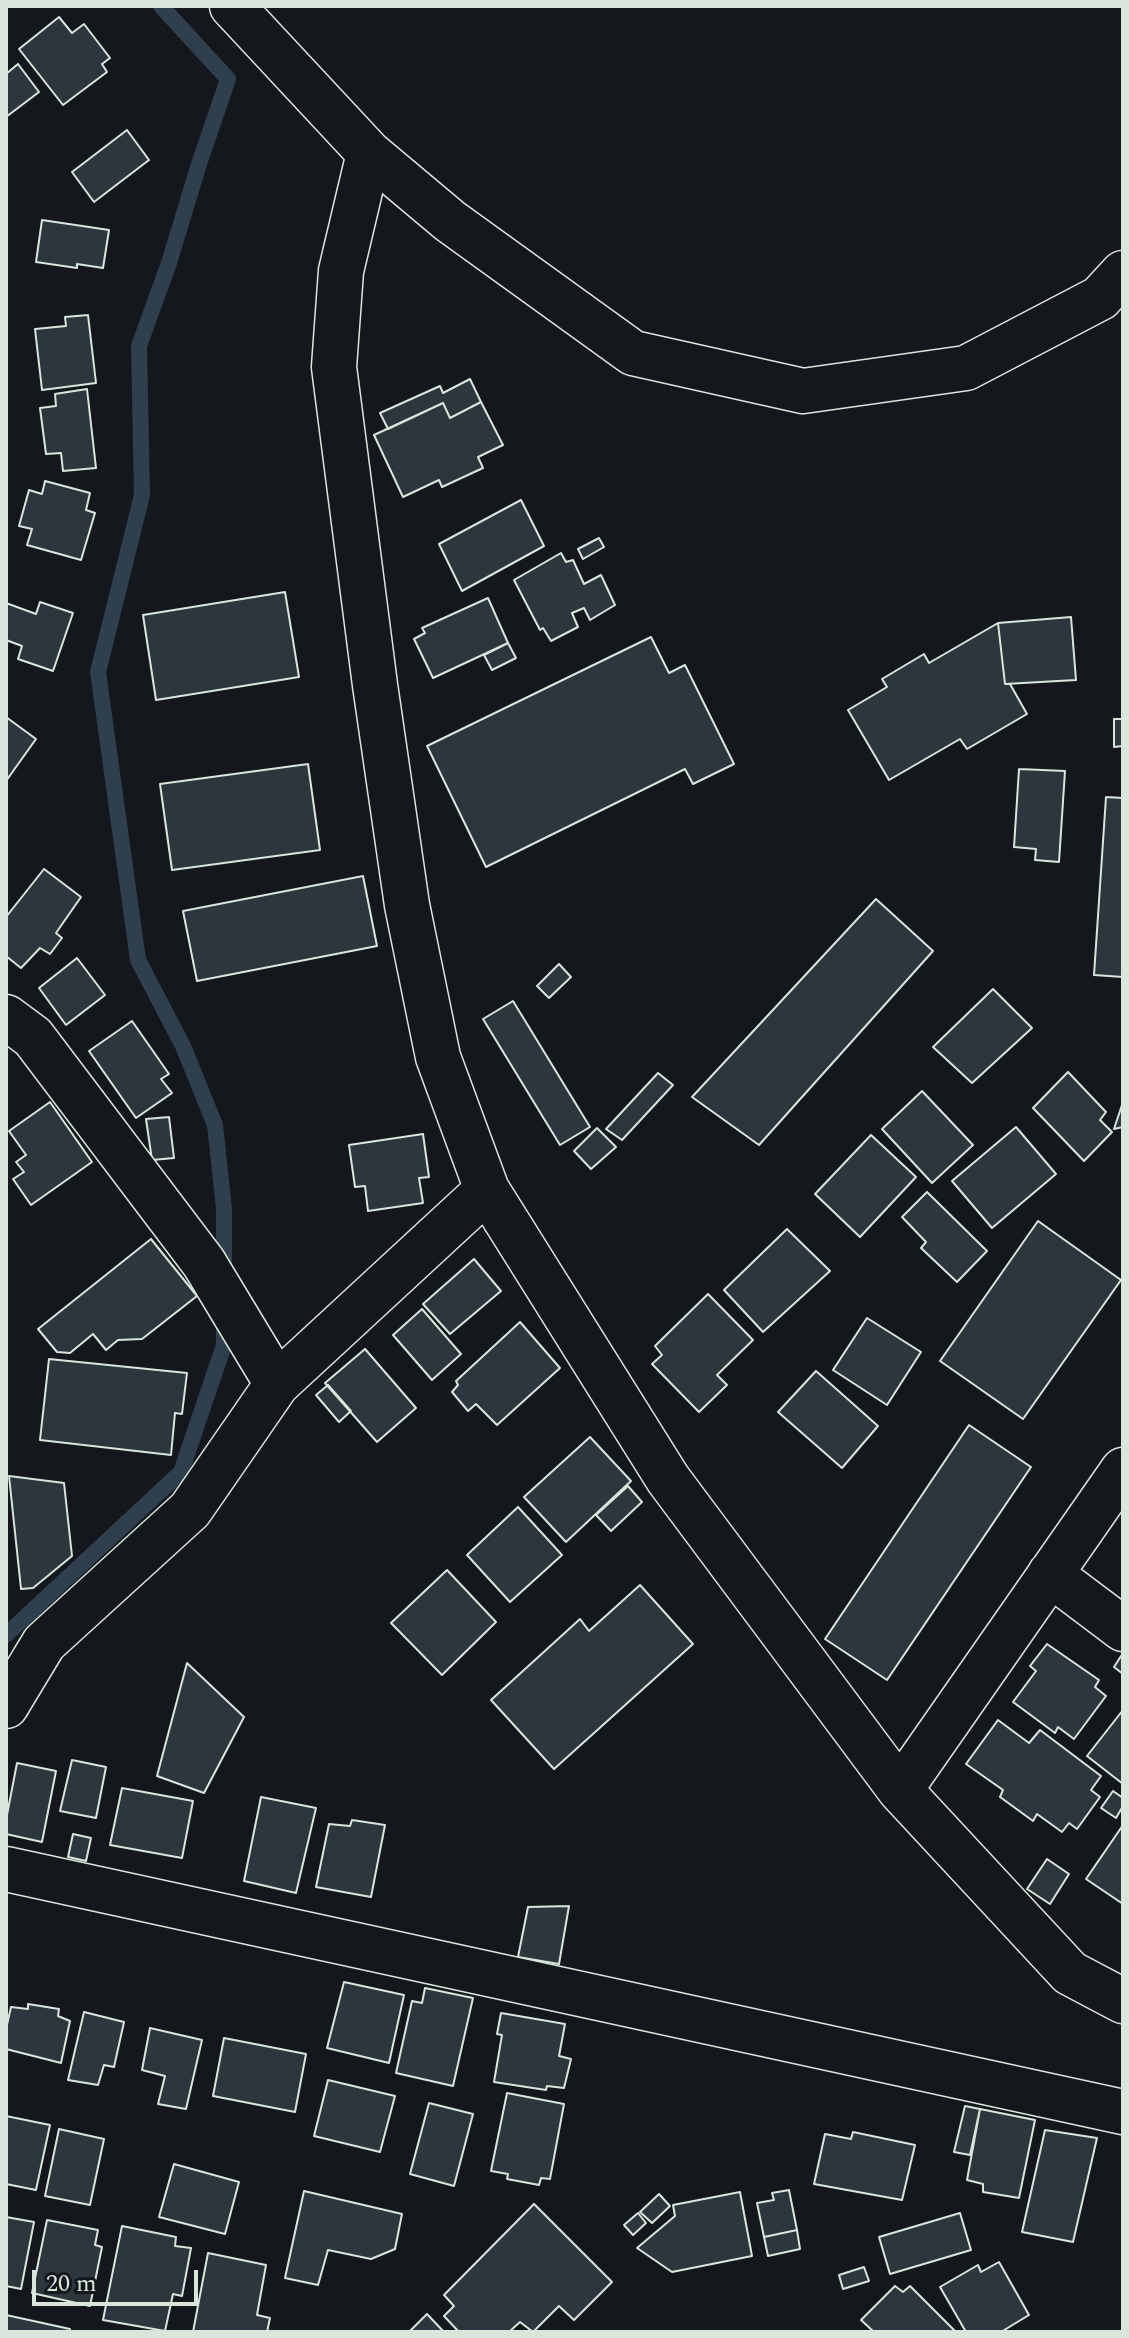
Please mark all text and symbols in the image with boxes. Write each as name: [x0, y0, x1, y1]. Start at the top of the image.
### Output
scale bar: [36, 2254, 202, 2304]
text: 20 m: [46, 2266, 97, 2302]

